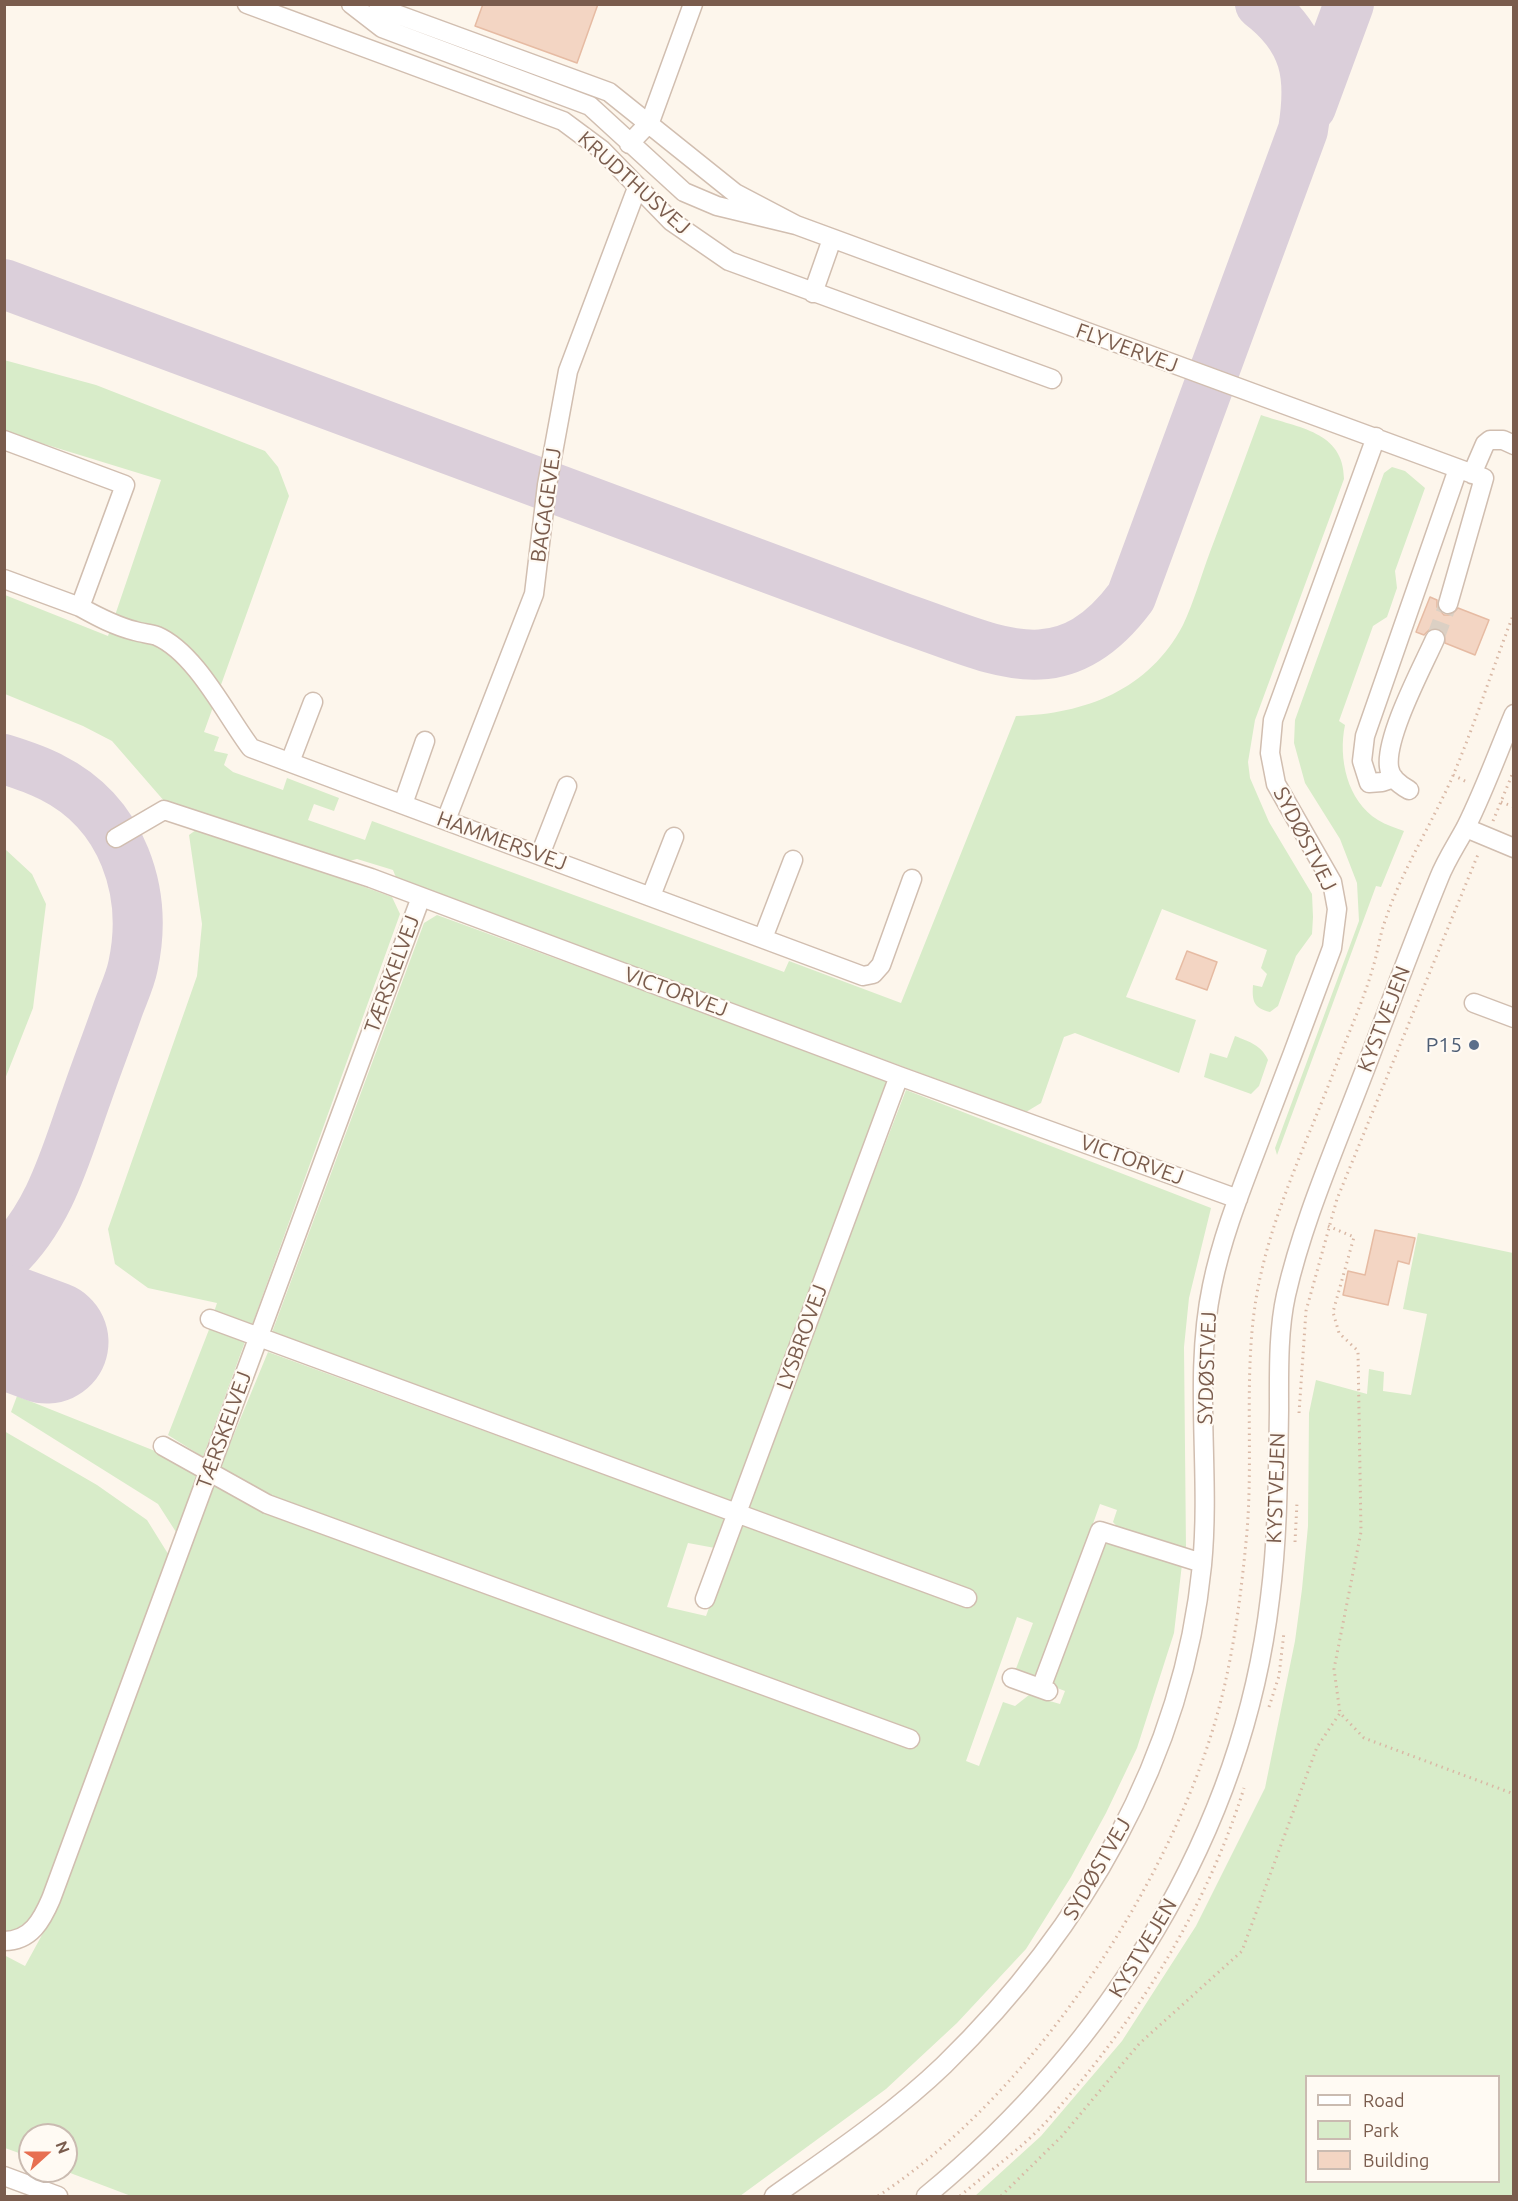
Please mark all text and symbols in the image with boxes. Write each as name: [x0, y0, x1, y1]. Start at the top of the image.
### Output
street label: KRUDTHUSVEJ: [573, 126, 695, 240]
street label: FLYVERVEJ: [1073, 318, 1181, 378]
street label: BAGAGEVEJ: [525, 446, 567, 564]
street label: SYDØSTVEJ: [1268, 783, 1342, 895]
street label: HAMMERSVEJ: [434, 806, 570, 876]
street label: TÆRSKELVEJ: [359, 912, 425, 1036]
street label: VICTORVEJ: [621, 962, 731, 1022]
street label: KYSTVEJEN: [1352, 963, 1416, 1075]
place label: P15: [1426, 1032, 1462, 1058]
marker: P15: [1467, 1038, 1481, 1052]
street label: VICTORVEJ: [1077, 1130, 1187, 1190]
street label: LYSBROVEJ: [771, 1281, 833, 1393]
street label: SYDØSTVEJ: [1192, 1311, 1222, 1425]
street label: TÆRSKELVEJ: [191, 1368, 257, 1492]
street label: KYSTVEJEN: [1261, 1432, 1291, 1544]
street label: SYDØSTVEJ: [1058, 1814, 1136, 1924]
street label: KYSTVEJEN: [1104, 1894, 1182, 2002]
legend: [1305, 2075, 1500, 2183]
text: Road: [1363, 2090, 1405, 2110]
text: Park: [1363, 2120, 1399, 2140]
north arrow: [18, 2123, 78, 2183]
text: N: [52, 2138, 73, 2156]
text: Building: [1363, 2150, 1429, 2170]

